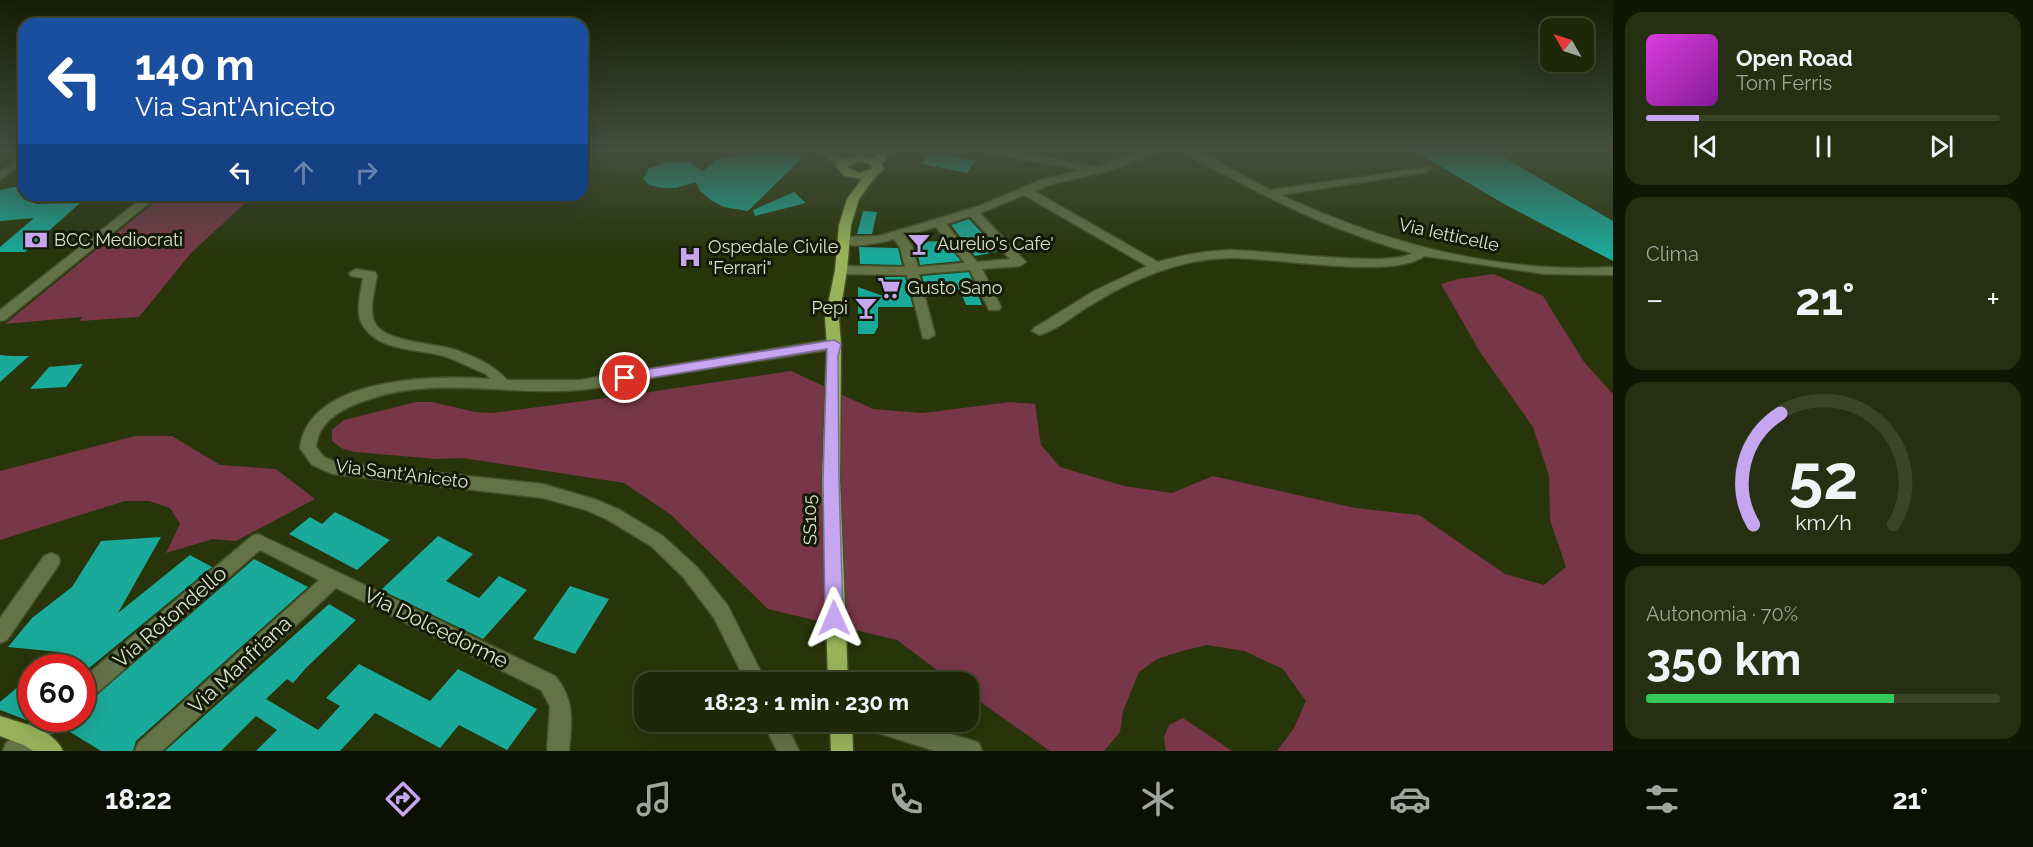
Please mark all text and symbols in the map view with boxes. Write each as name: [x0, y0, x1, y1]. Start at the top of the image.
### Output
north arrow: [1540, 18, 1594, 72]
map controls: [1540, 18, 1594, 72]
text: 140 m: [135, 41, 255, 90]
icon: left: [36, 42, 114, 120]
text: Open Road: [1736, 45, 1853, 71]
text: Tom Ferris: [1736, 71, 1832, 95]
text: Via Sant'Aniceto: [135, 91, 335, 122]
icon: previous: [1689, 130, 1722, 163]
icon: pause: [1807, 130, 1840, 163]
icon: next: [1925, 130, 1958, 163]
icon: left: [224, 156, 257, 189]
icon: ahead: [287, 156, 320, 189]
icon: right: [350, 156, 383, 189]
street label: Via Ietticelle: [1397, 214, 1502, 255]
bank icon: BCC Mediocrati: [23, 227, 49, 253]
place label: BCC Mediocrati: [54, 229, 183, 250]
bar icon: Aurelio's Cafe': [906, 231, 932, 257]
place label: Aurelio's Cafe': [937, 233, 1054, 254]
place label: Ospedale Civile "Ferrari": [708, 236, 839, 278]
text: Clima: [1646, 242, 1699, 266]
hospital icon: Ospedale Civile "Ferrari": [677, 244, 703, 270]
text: 21°: [1795, 273, 1855, 326]
supermarket icon: Gusto Sano: [876, 275, 902, 301]
place label: Gusto Sano: [907, 277, 1003, 298]
text: −: [1646, 280, 1664, 319]
text: +: [1986, 280, 2000, 319]
bar icon: Pepi: [853, 295, 879, 321]
place label: Pepi: [811, 297, 848, 318]
pin: [599, 352, 650, 403]
icon: arrive: [608, 361, 641, 394]
text: 52: [1788, 440, 1858, 514]
street label: Via Sant'Aniceto: [335, 455, 470, 492]
street label: SS105: [799, 494, 820, 545]
text: km/h: [1795, 510, 1851, 535]
street label: Via Rotondello: [108, 561, 232, 673]
street label: Via Dolcedorme: [360, 582, 512, 673]
position arrow: [802, 586, 866, 650]
text: Autonomia · 70%: [1646, 602, 1798, 626]
street label: Via Manfriana: [183, 611, 296, 719]
text: 350 km: [1646, 633, 1801, 686]
speed limit sign: 60: [18, 654, 96, 732]
text: 18:23 · 1 min · 230 m: [704, 689, 909, 715]
icon: directions: [382, 778, 424, 820]
icon: music: [633, 778, 675, 820]
icon: phone: [885, 778, 927, 820]
icon: climate: [1137, 778, 1179, 820]
icon: car: [1389, 778, 1431, 820]
icon: filters: [1641, 778, 1683, 820]
text: 18:22: [105, 784, 172, 815]
text: 21°: [1892, 784, 1928, 815]

